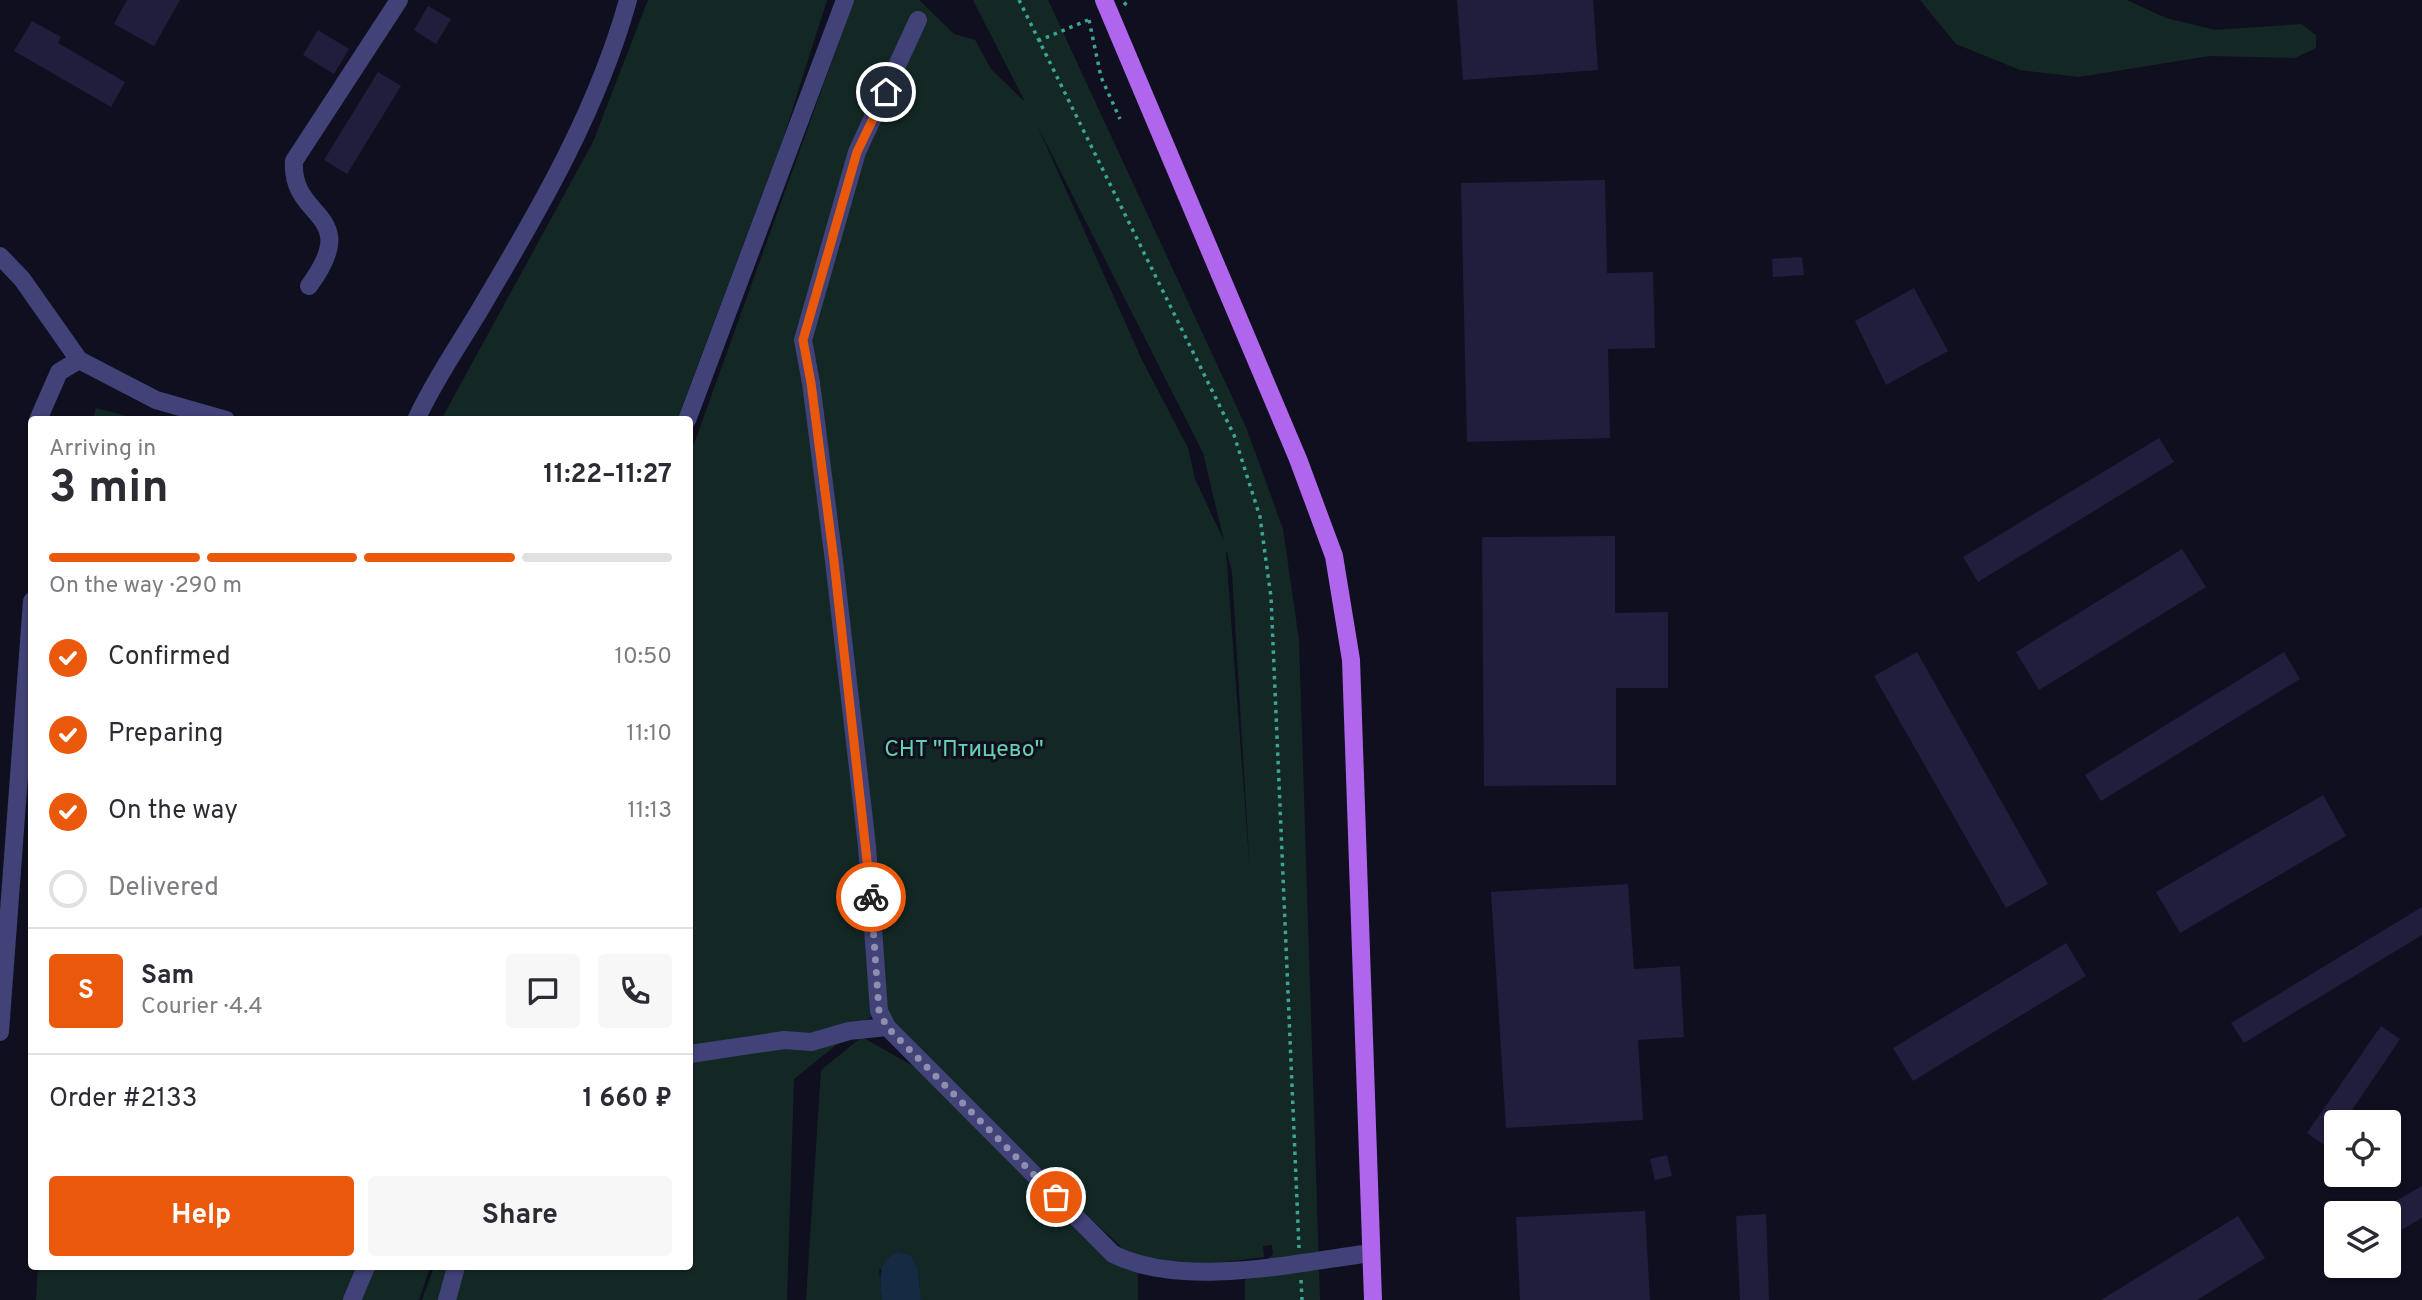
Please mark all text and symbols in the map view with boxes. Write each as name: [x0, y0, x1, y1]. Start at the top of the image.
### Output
pin: [856, 62, 916, 122]
icon: home: [867, 73, 905, 111]
text: Arriving in: [49, 435, 156, 464]
text: 11:22–11:27: [543, 459, 672, 492]
text: 3 min: [49, 460, 169, 519]
text: On the way · 290 m: [49, 572, 242, 601]
icon: check: [49, 639, 87, 677]
text: Confirmed: [108, 641, 231, 674]
text: 10:50: [614, 643, 672, 672]
icon: check: [49, 716, 87, 754]
text: Preparing: [108, 718, 223, 751]
text: 11:10: [626, 720, 672, 749]
park label: СНТ "Птицево": [884, 736, 1044, 765]
icon: check: [49, 793, 87, 831]
text: On the way: [108, 795, 238, 828]
text: 11:13: [627, 797, 672, 826]
courier: [836, 862, 906, 932]
text: Delivered: [108, 872, 219, 905]
icon: bike: [852, 878, 890, 916]
button: chat: [506, 954, 580, 1028]
button: phone: [598, 954, 672, 1028]
text: Sam: [141, 960, 194, 993]
text: S: [78, 975, 94, 1008]
text: Courier · 4.4: [141, 993, 263, 1022]
text: Order #2133: [49, 1083, 197, 1116]
text: 1 660 ₽: [582, 1083, 672, 1116]
map controls: [2324, 1110, 2401, 1278]
button: locate: [2324, 1110, 2401, 1187]
pin: [1026, 1167, 1086, 1227]
button: Help: [49, 1176, 354, 1256]
button: Share: [368, 1176, 672, 1256]
icon: bag: [1037, 1178, 1075, 1216]
button: layers: [2324, 1201, 2401, 1278]

